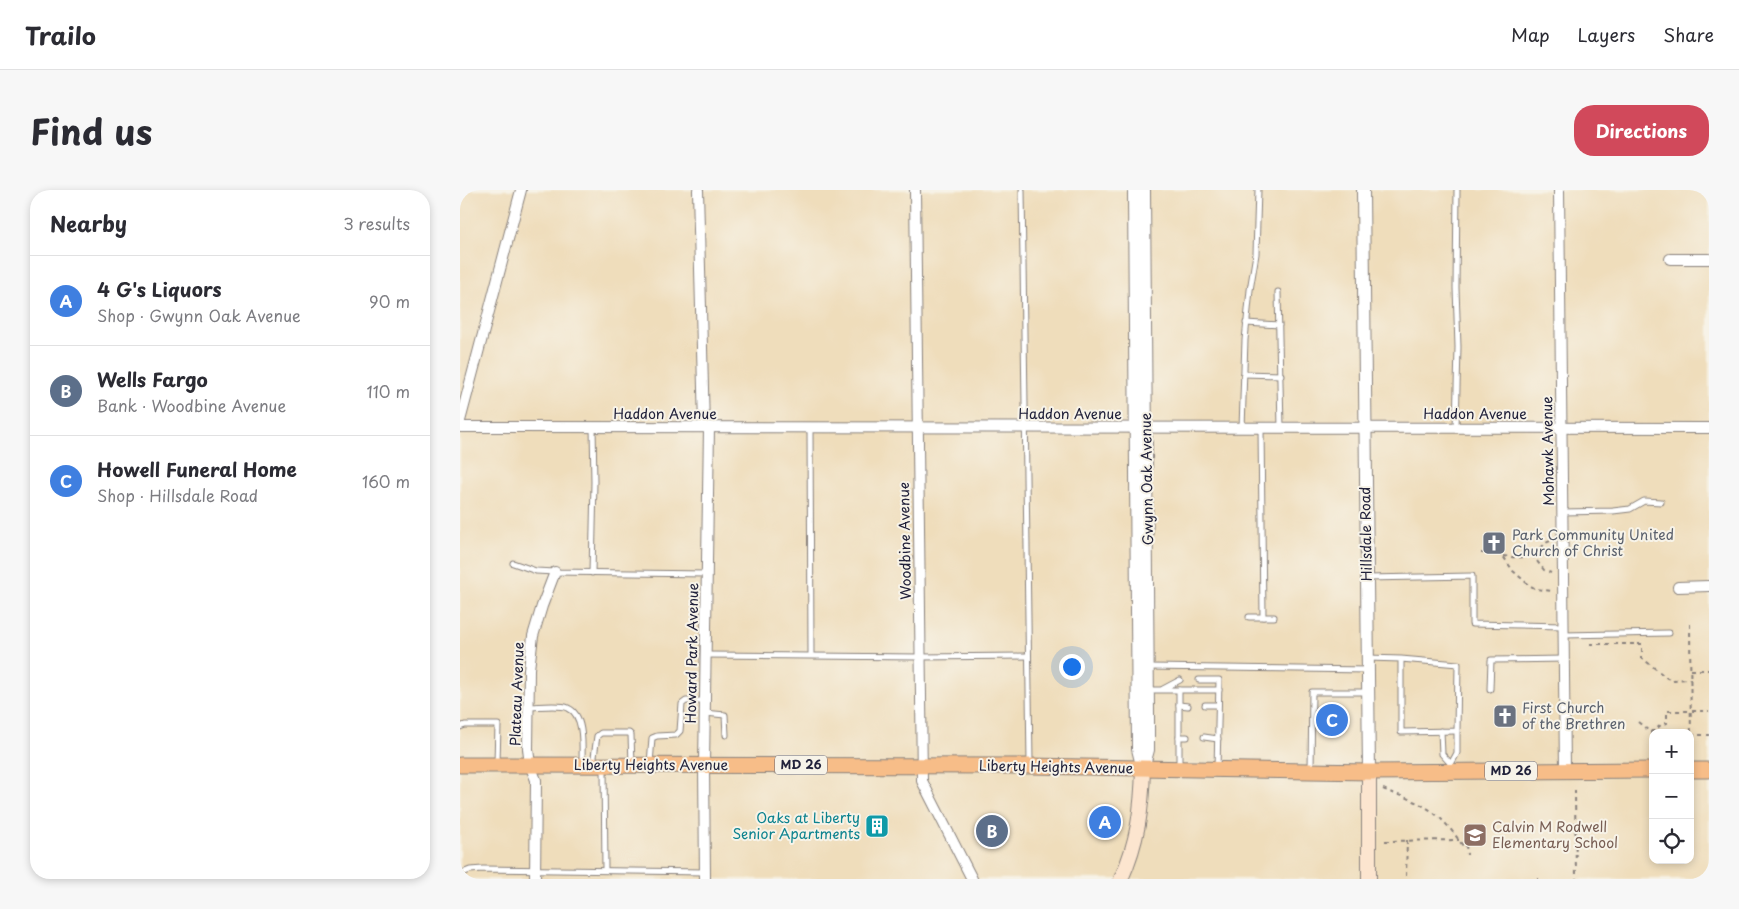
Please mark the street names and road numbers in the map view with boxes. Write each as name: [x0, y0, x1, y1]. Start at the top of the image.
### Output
street label: Mohawk Avenue: [1536, 396, 1559, 506]
street label: Haddon Avenue: [613, 403, 717, 424]
street label: Haddon Avenue: [1018, 403, 1122, 424]
street label: Haddon Avenue: [1423, 403, 1527, 424]
street label: Gwynn Oak Avenue: [1135, 412, 1158, 545]
street label: Woodbine Avenue: [893, 482, 916, 600]
street label: Hillsdale Road: [1354, 486, 1377, 582]
street label: Howard Park Avenue: [680, 582, 703, 723]
street label: Plateau Avenue: [504, 641, 529, 746]
street label: Liberty Heights Avenue: [574, 754, 729, 775]
street label: Liberty Heights Avenue: [979, 755, 1134, 778]
road number: MD 26: [775, 756, 827, 774]
road number: MD 26: [1485, 762, 1537, 780]

